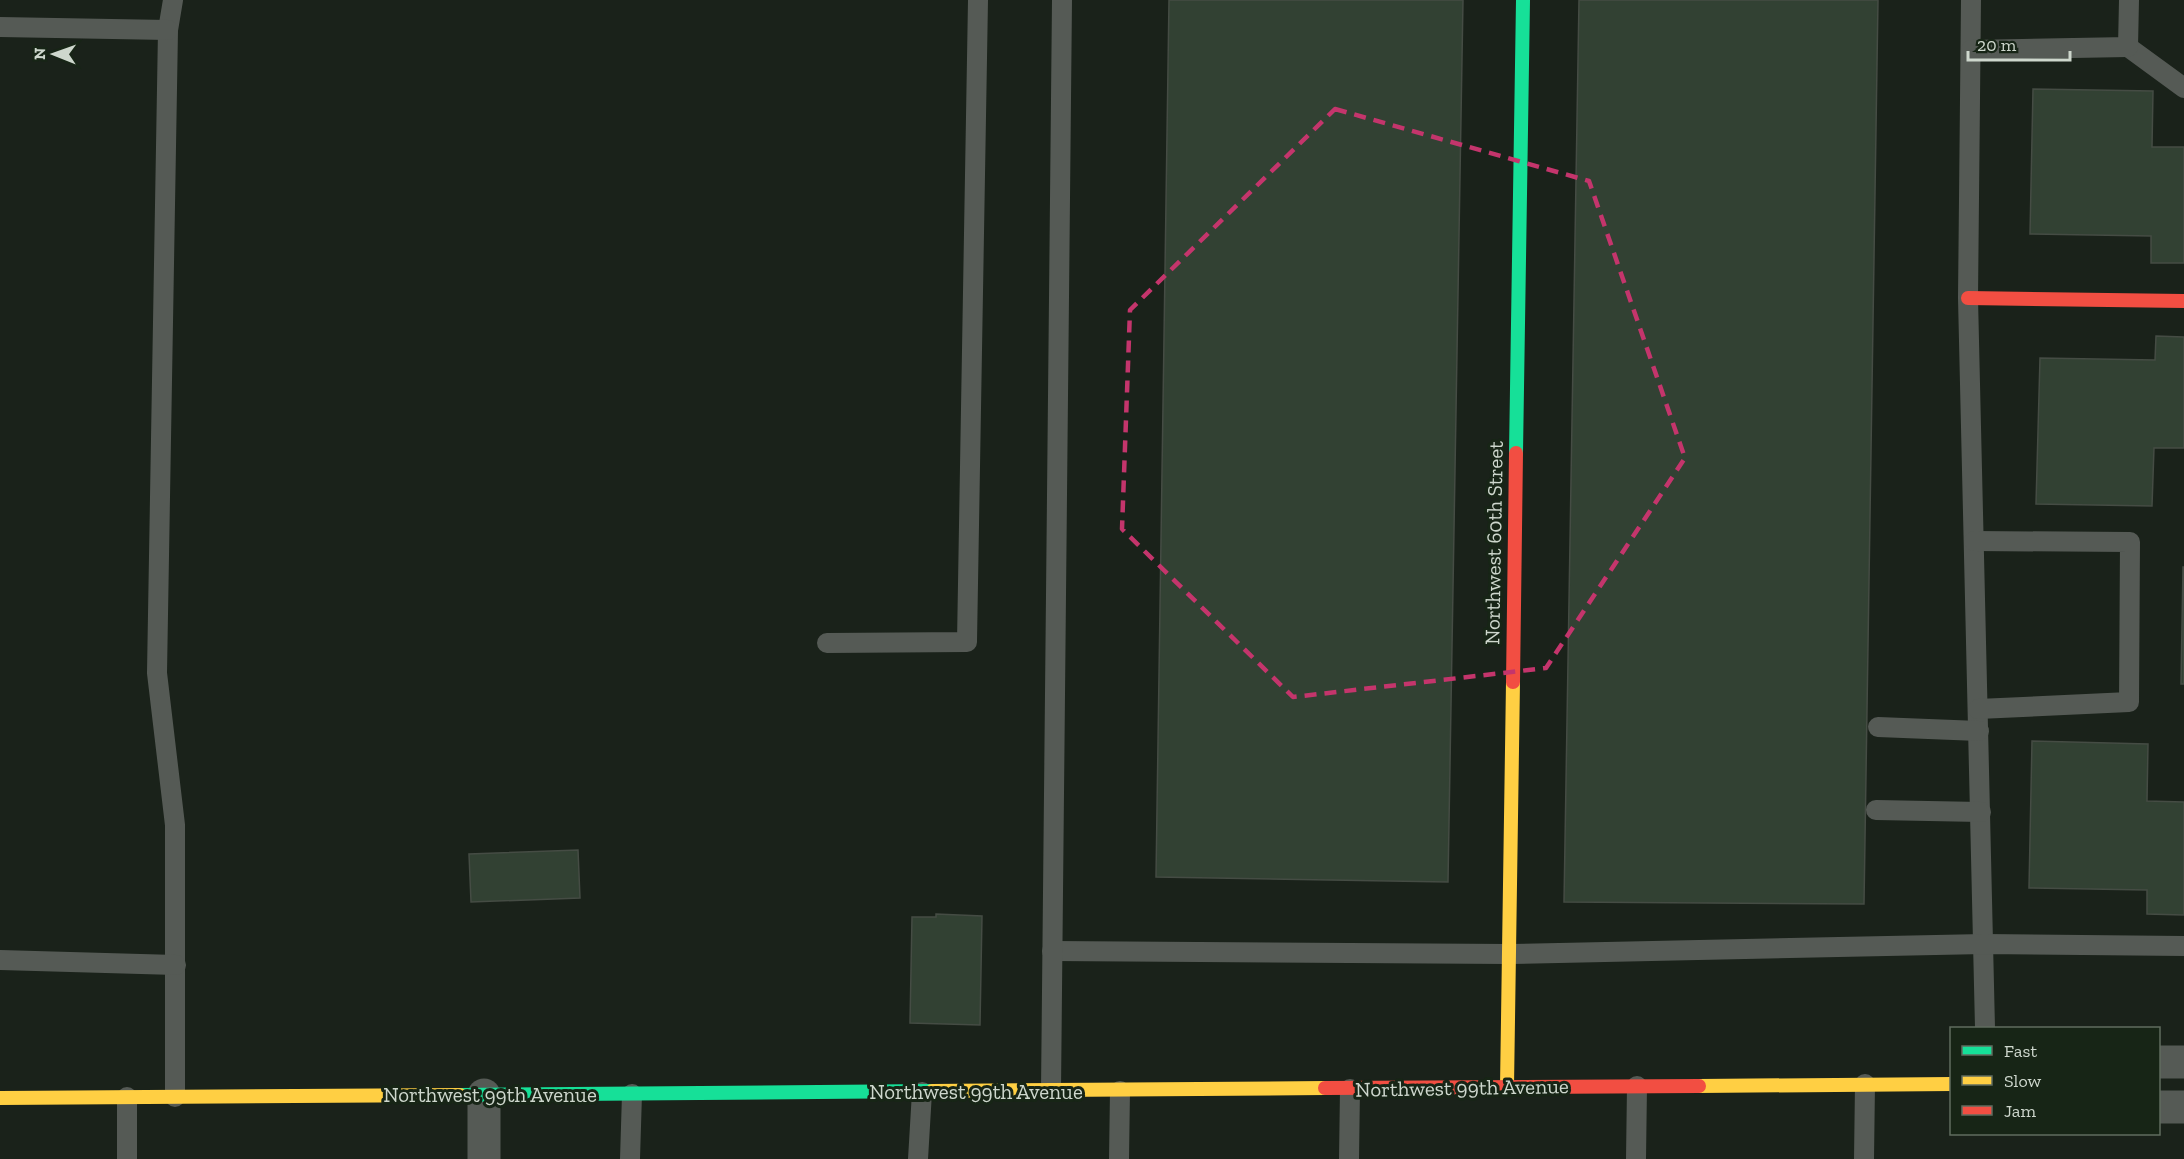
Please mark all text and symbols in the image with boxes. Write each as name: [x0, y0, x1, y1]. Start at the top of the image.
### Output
north arrow: [24, 24, 84, 84]
scale bar: [1968, 24, 2070, 62]
text: 20 m: [1977, 34, 2017, 56]
text: N: [30, 47, 49, 60]
street label: Northwest 60th Street: [1479, 441, 1508, 645]
legend: [1950, 1027, 2160, 1135]
text: Fast: [2004, 1040, 2037, 1062]
text: Slow: [2004, 1070, 2041, 1092]
street label: Northwest 99th Avenue: [1355, 1073, 1569, 1102]
street label: Northwest 99th Avenue: [869, 1079, 1083, 1104]
street label: Northwest 99th Avenue: [383, 1082, 597, 1107]
text: Jam: [2004, 1100, 2036, 1122]

